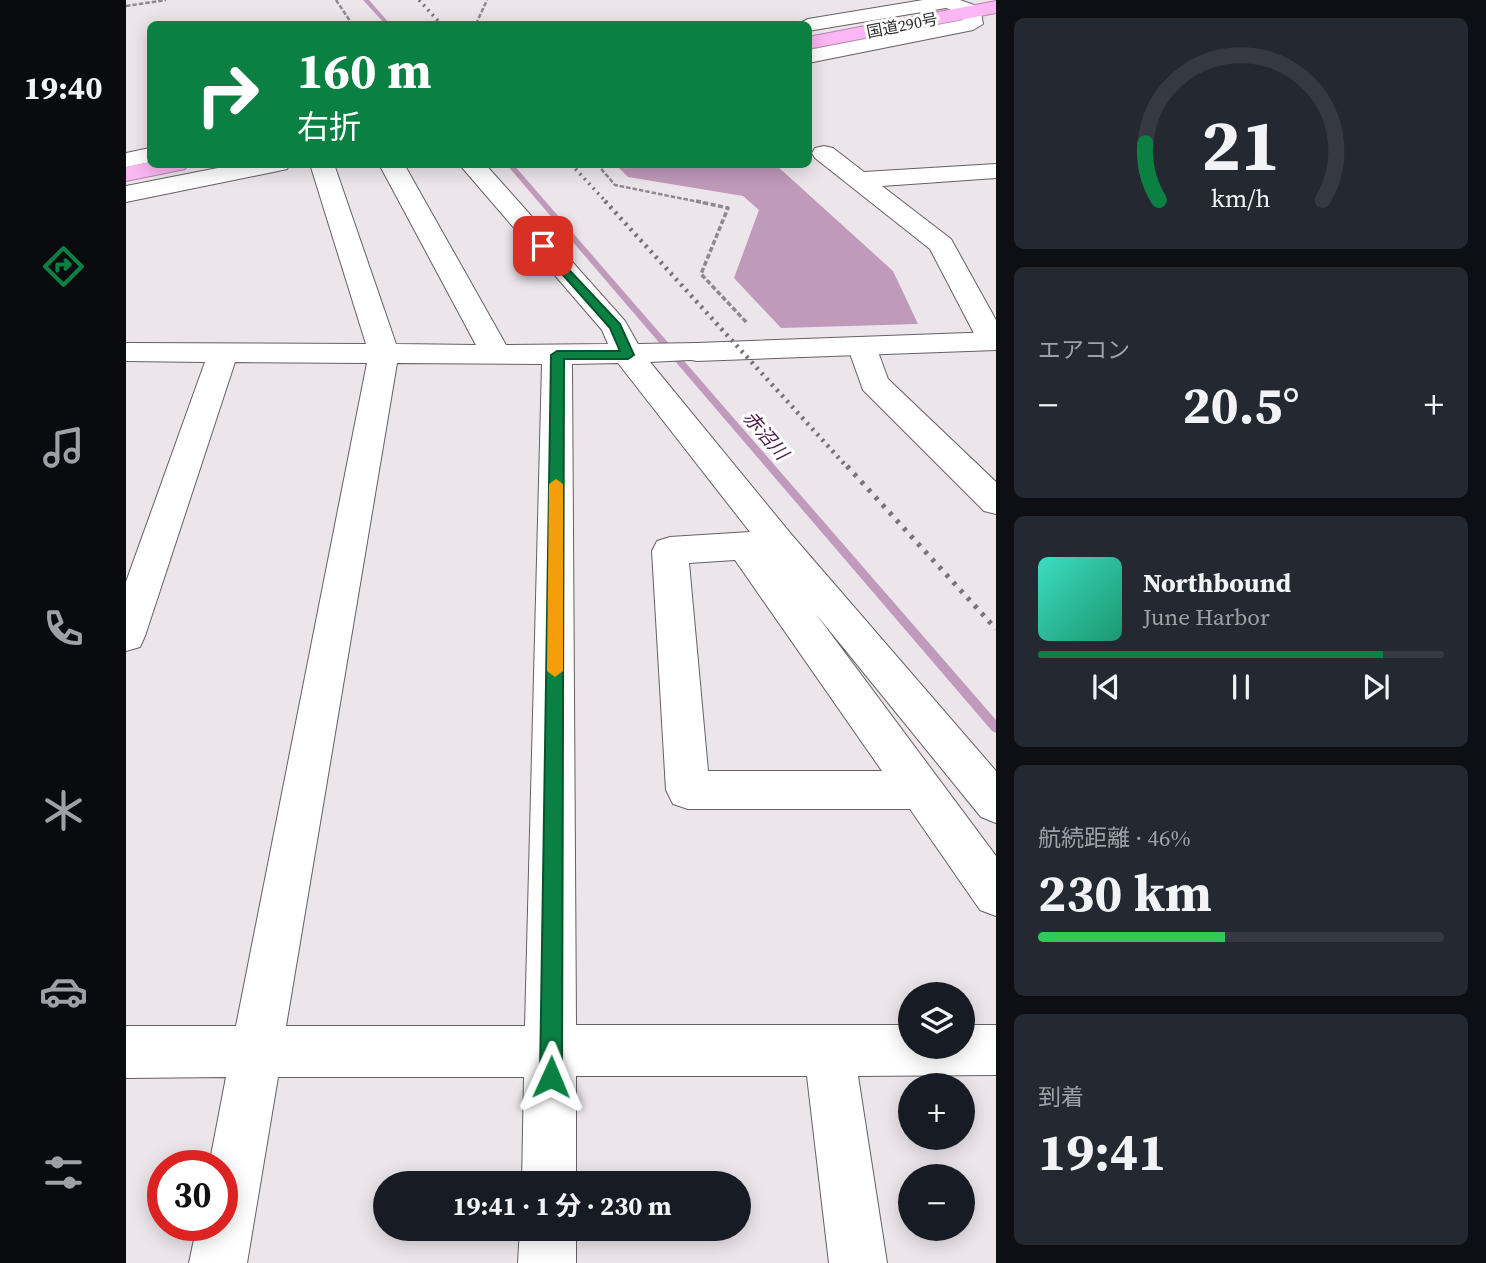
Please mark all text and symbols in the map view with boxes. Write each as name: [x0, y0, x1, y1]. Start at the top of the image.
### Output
street label: 国道290号: [865, 7, 939, 43]
text: 160 m: [297, 37, 432, 104]
icon: right: [182, 49, 273, 140]
text: 19:40: [24, 66, 102, 110]
text: 21: [1202, 95, 1280, 194]
text: 右折: [297, 105, 361, 149]
text: km/h: [1211, 180, 1271, 214]
pin: [513, 216, 573, 276]
icon: arrive: [524, 227, 562, 265]
icon: directions: [39, 242, 88, 291]
text: エアコン: [1038, 334, 1130, 366]
text: 20.5°: [1182, 369, 1300, 440]
text: −: [1038, 379, 1058, 431]
text: +: [1424, 379, 1444, 431]
water label: 赤沼川: [737, 405, 796, 467]
icon: music: [39, 423, 88, 472]
text: Northbound: [1143, 565, 1291, 601]
text: June Harbor: [1143, 601, 1270, 633]
icon: phone: [39, 604, 88, 653]
icon: previous: [1087, 668, 1125, 706]
icon: pause: [1222, 668, 1260, 706]
icon: next: [1357, 668, 1395, 706]
icon: climate: [39, 786, 88, 835]
text: 航続距離 · 46%: [1038, 822, 1191, 854]
text: 230 km: [1038, 857, 1212, 928]
icon: car: [39, 967, 88, 1016]
map controls: [898, 982, 975, 1241]
button: layers: [898, 982, 975, 1059]
position arrow: [514, 1040, 588, 1114]
button: +: [898, 1073, 975, 1150]
text: 到着: [1038, 1081, 1084, 1113]
text: 19:41: [1038, 1116, 1166, 1187]
icon: filters: [39, 1148, 88, 1197]
speed limit sign: 30: [147, 1150, 238, 1241]
button: −: [898, 1164, 975, 1241]
text: 19:41 · 1 分 · 230 m: [452, 1188, 672, 1224]

